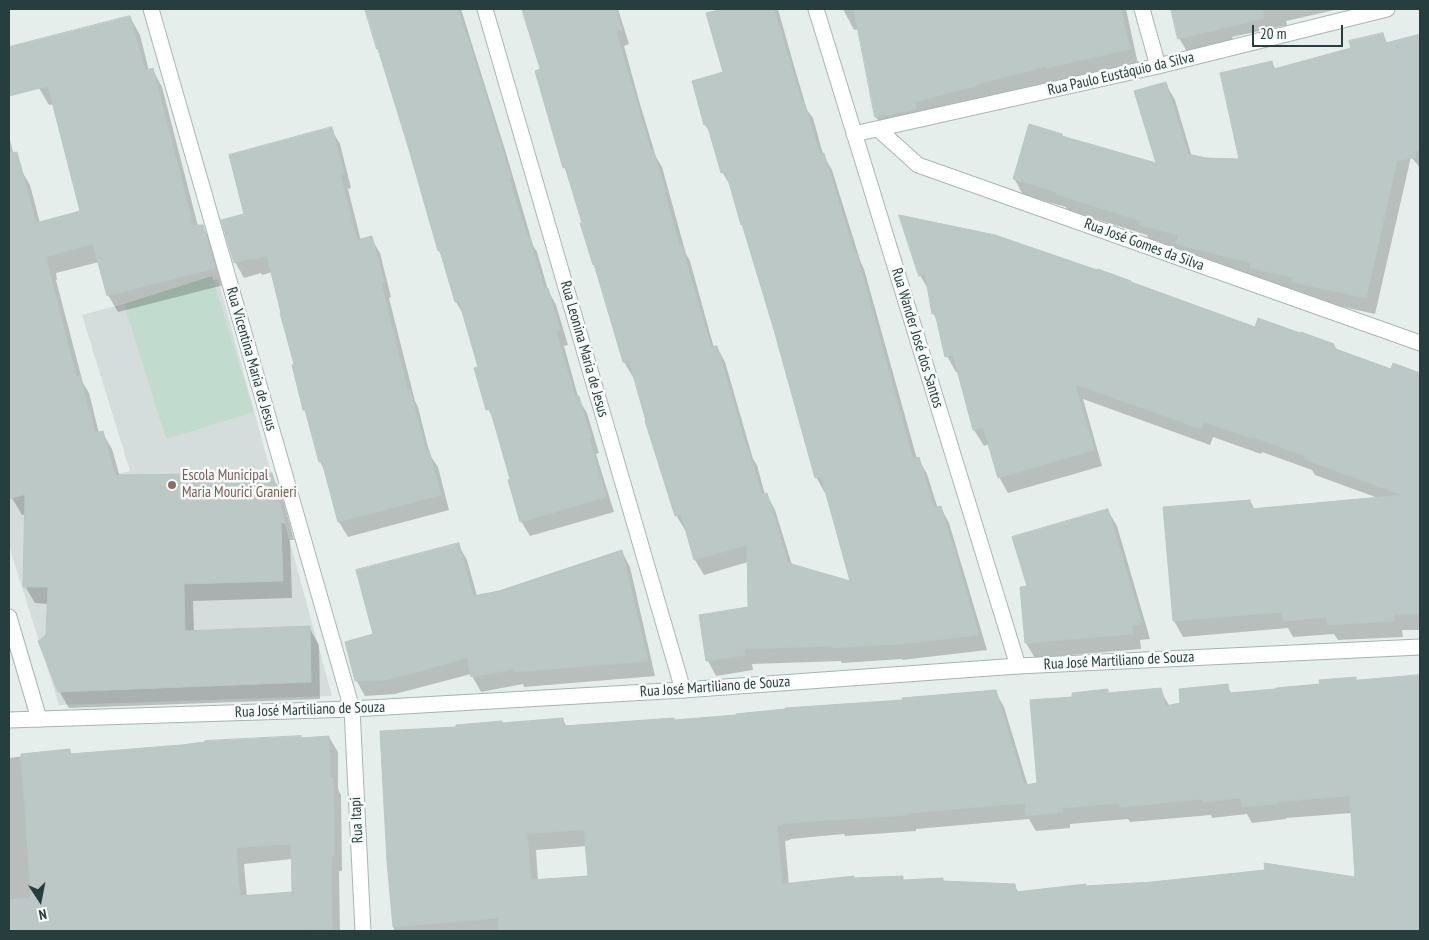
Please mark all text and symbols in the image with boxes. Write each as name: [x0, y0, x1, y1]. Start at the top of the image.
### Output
scale bar: [1254, 15, 1345, 47]
text: 20 m: [1260, 24, 1286, 43]
street label: Rua Paulo Eustáquio da Silva: [1046, 48, 1196, 100]
street label: Rua José Gomes da Silva: [1082, 215, 1206, 275]
street label: Rua Wander José dos Santos: [887, 266, 947, 410]
street label: Rua Leonina Maria de Jesus: [556, 279, 612, 419]
street label: Rua Vicentina Maria de Jesus: [222, 285, 280, 433]
place label: Escola Municipal Maria Mourici Granieri: [182, 467, 297, 502]
marker: Escola Municipal Maria Mourici Granieri: [166, 479, 178, 491]
street label: Rua José Martiliano de Souza: [1043, 648, 1195, 674]
street label: Rua José Martiliano de Souza: [639, 673, 791, 701]
street label: Rua José Martiliano de Souza: [234, 698, 386, 722]
street label: Rua Itapi: [347, 796, 367, 844]
north arrow: [15, 875, 65, 925]
text: N: [37, 905, 48, 924]

